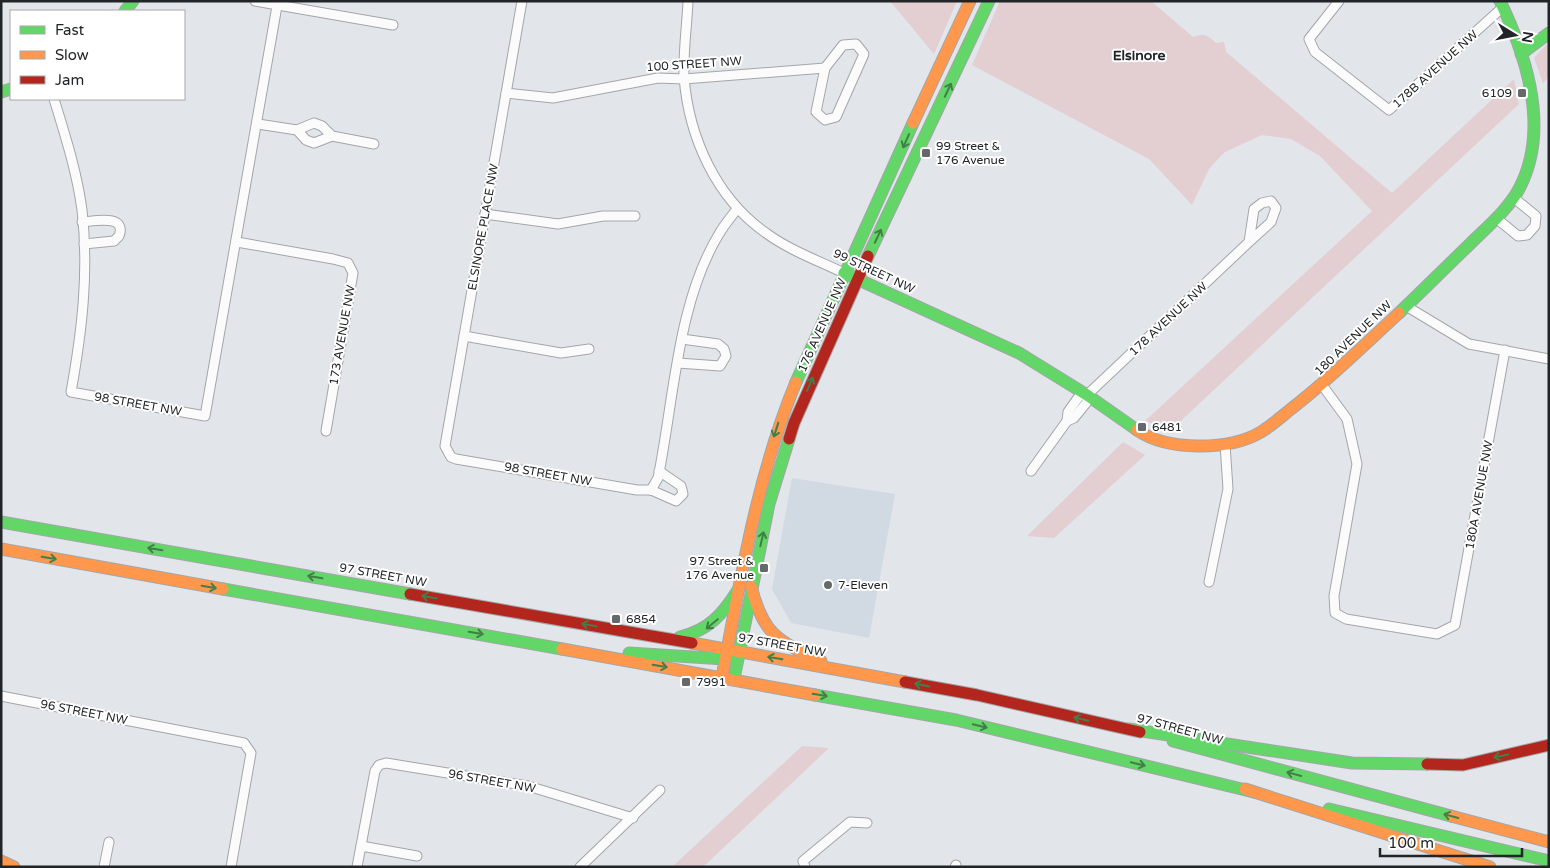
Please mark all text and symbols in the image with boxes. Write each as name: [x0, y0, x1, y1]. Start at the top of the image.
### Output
legend: [10, 10, 185, 100]
north arrow: [1490, 10, 1540, 60]
text: Fast: [55, 21, 85, 39]
street label: 178B AVENUE NW: [1390, 27, 1480, 111]
text: N: [1518, 30, 1537, 44]
text: Slow: [55, 46, 89, 64]
district label: Elsinore: [1113, 47, 1165, 64]
street label: 100 STREET NW: [646, 54, 742, 74]
text: Jam: [55, 71, 84, 89]
one-way arrow: [943, 82, 953, 97]
place label: 6109: [1482, 86, 1512, 100]
marker: 6109: [1516, 87, 1528, 99]
one-way arrow: [901, 133, 911, 148]
place label: 99 Street & 176 Avenue: [936, 139, 1005, 167]
marker: 99 Street & 176 Avenue: [920, 147, 932, 159]
street label: ELSINORE PLACE NW: [465, 163, 501, 291]
one-way arrow: [874, 229, 883, 244]
street label: 99 STREET NW: [831, 246, 917, 296]
street label: 176 AVENUE NW: [795, 276, 849, 374]
street label: 178 AVENUE NW: [1126, 279, 1210, 359]
street label: 173 AVENUE NW: [326, 284, 358, 386]
street label: 180 AVENUE NW: [1312, 298, 1394, 378]
one-way arrow: [806, 377, 816, 392]
street label: 98 STREET NW: [93, 389, 183, 419]
place label: 6481: [1152, 420, 1182, 434]
marker: 6481: [1136, 421, 1148, 433]
one-way arrow: [771, 422, 781, 438]
street label: 180A AVENUE NW: [1463, 439, 1495, 551]
street label: 98 STREET NW: [503, 459, 593, 489]
one-way arrow: [758, 531, 767, 547]
one-way arrow: [148, 544, 164, 554]
one-way arrow: [41, 553, 57, 563]
place label: 97 Street & 176 Avenue: [685, 554, 754, 582]
street label: 97 STREET NW: [338, 560, 428, 590]
marker: 97 Street & 176 Avenue: [758, 562, 770, 574]
one-way arrow: [308, 572, 324, 582]
place label: 7-Eleven: [838, 578, 888, 592]
marker: 7-Eleven: [822, 579, 834, 591]
one-way arrow: [201, 582, 217, 592]
one-way arrow: [422, 592, 438, 602]
place label: 6854: [626, 612, 657, 626]
marker: 6854: [610, 613, 622, 625]
one-way arrow: [582, 619, 598, 629]
one-way arrow: [706, 619, 719, 630]
one-way arrow: [467, 629, 483, 639]
street label: 97 STREET NW: [737, 630, 827, 660]
one-way arrow: [767, 653, 783, 663]
one-way arrow: [652, 662, 668, 672]
place label: 7991: [696, 675, 726, 689]
marker: 7991: [680, 676, 692, 688]
one-way arrow: [914, 680, 930, 690]
one-way arrow: [812, 691, 828, 701]
street label: 96 STREET NW: [39, 697, 129, 727]
street label: 97 STREET NW: [1135, 711, 1225, 747]
one-way arrow: [1073, 714, 1089, 723]
one-way arrow: [971, 722, 987, 731]
one-way arrow: [1494, 752, 1510, 762]
one-way arrow: [1129, 760, 1145, 769]
street label: 96 STREET NW: [447, 766, 537, 796]
one-way arrow: [1286, 768, 1302, 778]
one-way arrow: [1443, 810, 1459, 820]
scale bar: [1380, 826, 1522, 858]
text: 100 m: [1388, 834, 1434, 852]

